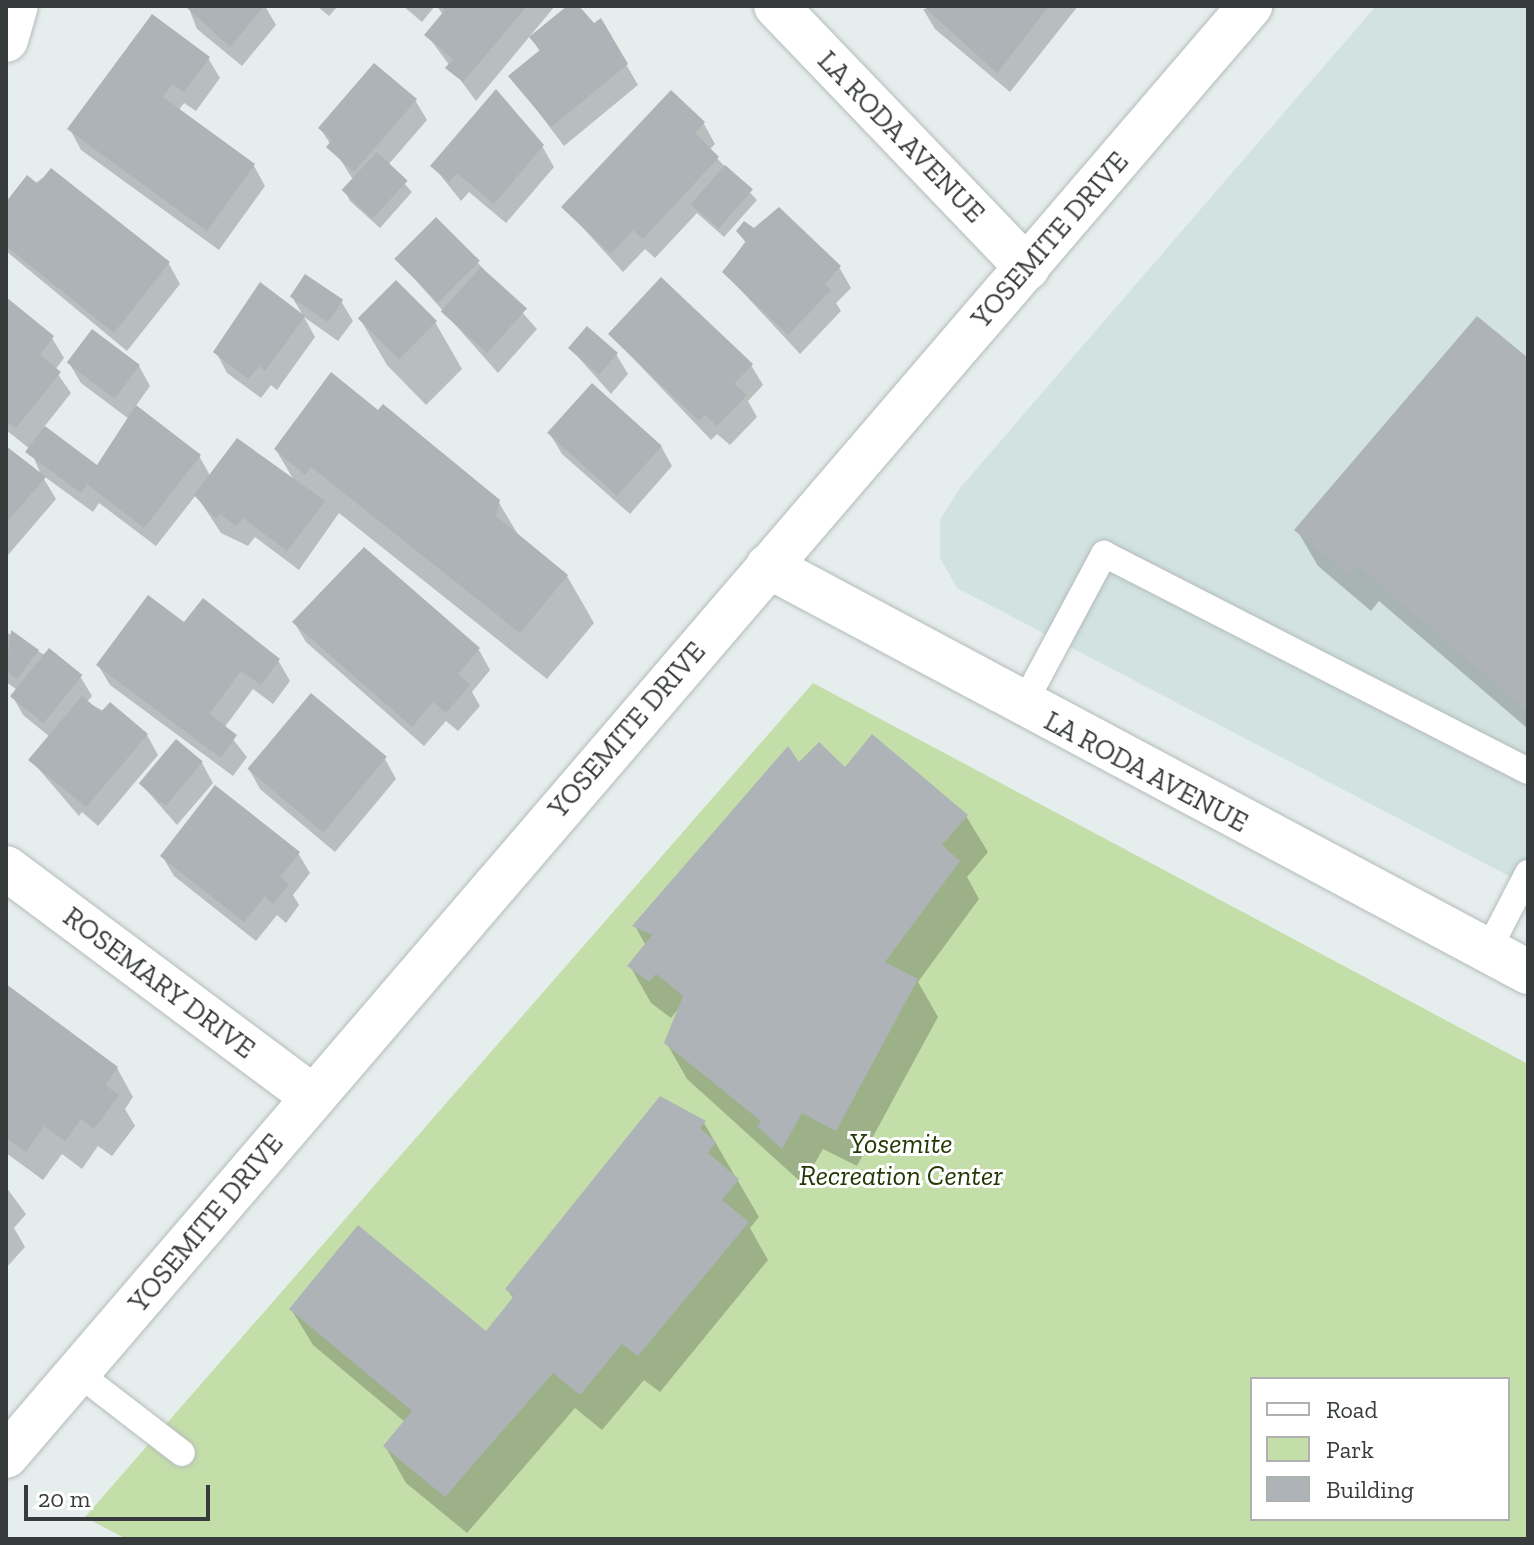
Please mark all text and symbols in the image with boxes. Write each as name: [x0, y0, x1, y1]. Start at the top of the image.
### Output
street label: LA RODA AVENUE: [810, 43, 992, 231]
street label: YOSEMITE DRIVE: [964, 145, 1136, 335]
street label: YOSEMITE DRIVE: [541, 635, 713, 825]
street label: LA RODA AVENUE: [1037, 704, 1255, 840]
street label: ROSEMARY DRIVE: [56, 900, 262, 1066]
street label: YOSEMITE DRIVE: [122, 1127, 290, 1319]
park label: Yosemite Recreation Center: [799, 1127, 1003, 1193]
legend: [1250, 1377, 1510, 1521]
text: Road: [1326, 1395, 1378, 1424]
text: Park: [1326, 1435, 1374, 1464]
scale bar: [28, 1469, 214, 1519]
text: Building: [1326, 1475, 1414, 1504]
text: 20 m: [38, 1484, 90, 1513]

